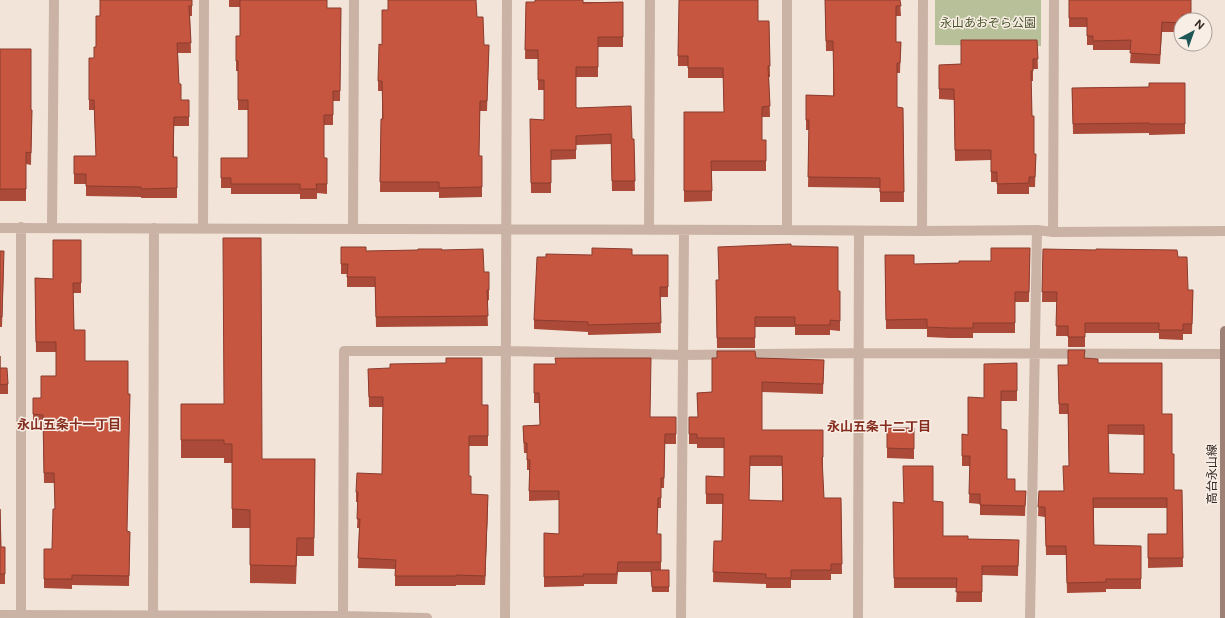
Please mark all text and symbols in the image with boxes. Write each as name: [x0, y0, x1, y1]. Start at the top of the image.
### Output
north arrow: [1173, 12, 1213, 52]
park label: 永山あおぞら公園: [940, 16, 1036, 30]
text: N: [1192, 17, 1207, 32]
district label: 永山五条十一丁目: [17, 417, 121, 432]
district label: 永山五条十二丁目: [827, 419, 931, 434]
street label: 高台永山線: [1205, 444, 1219, 504]

